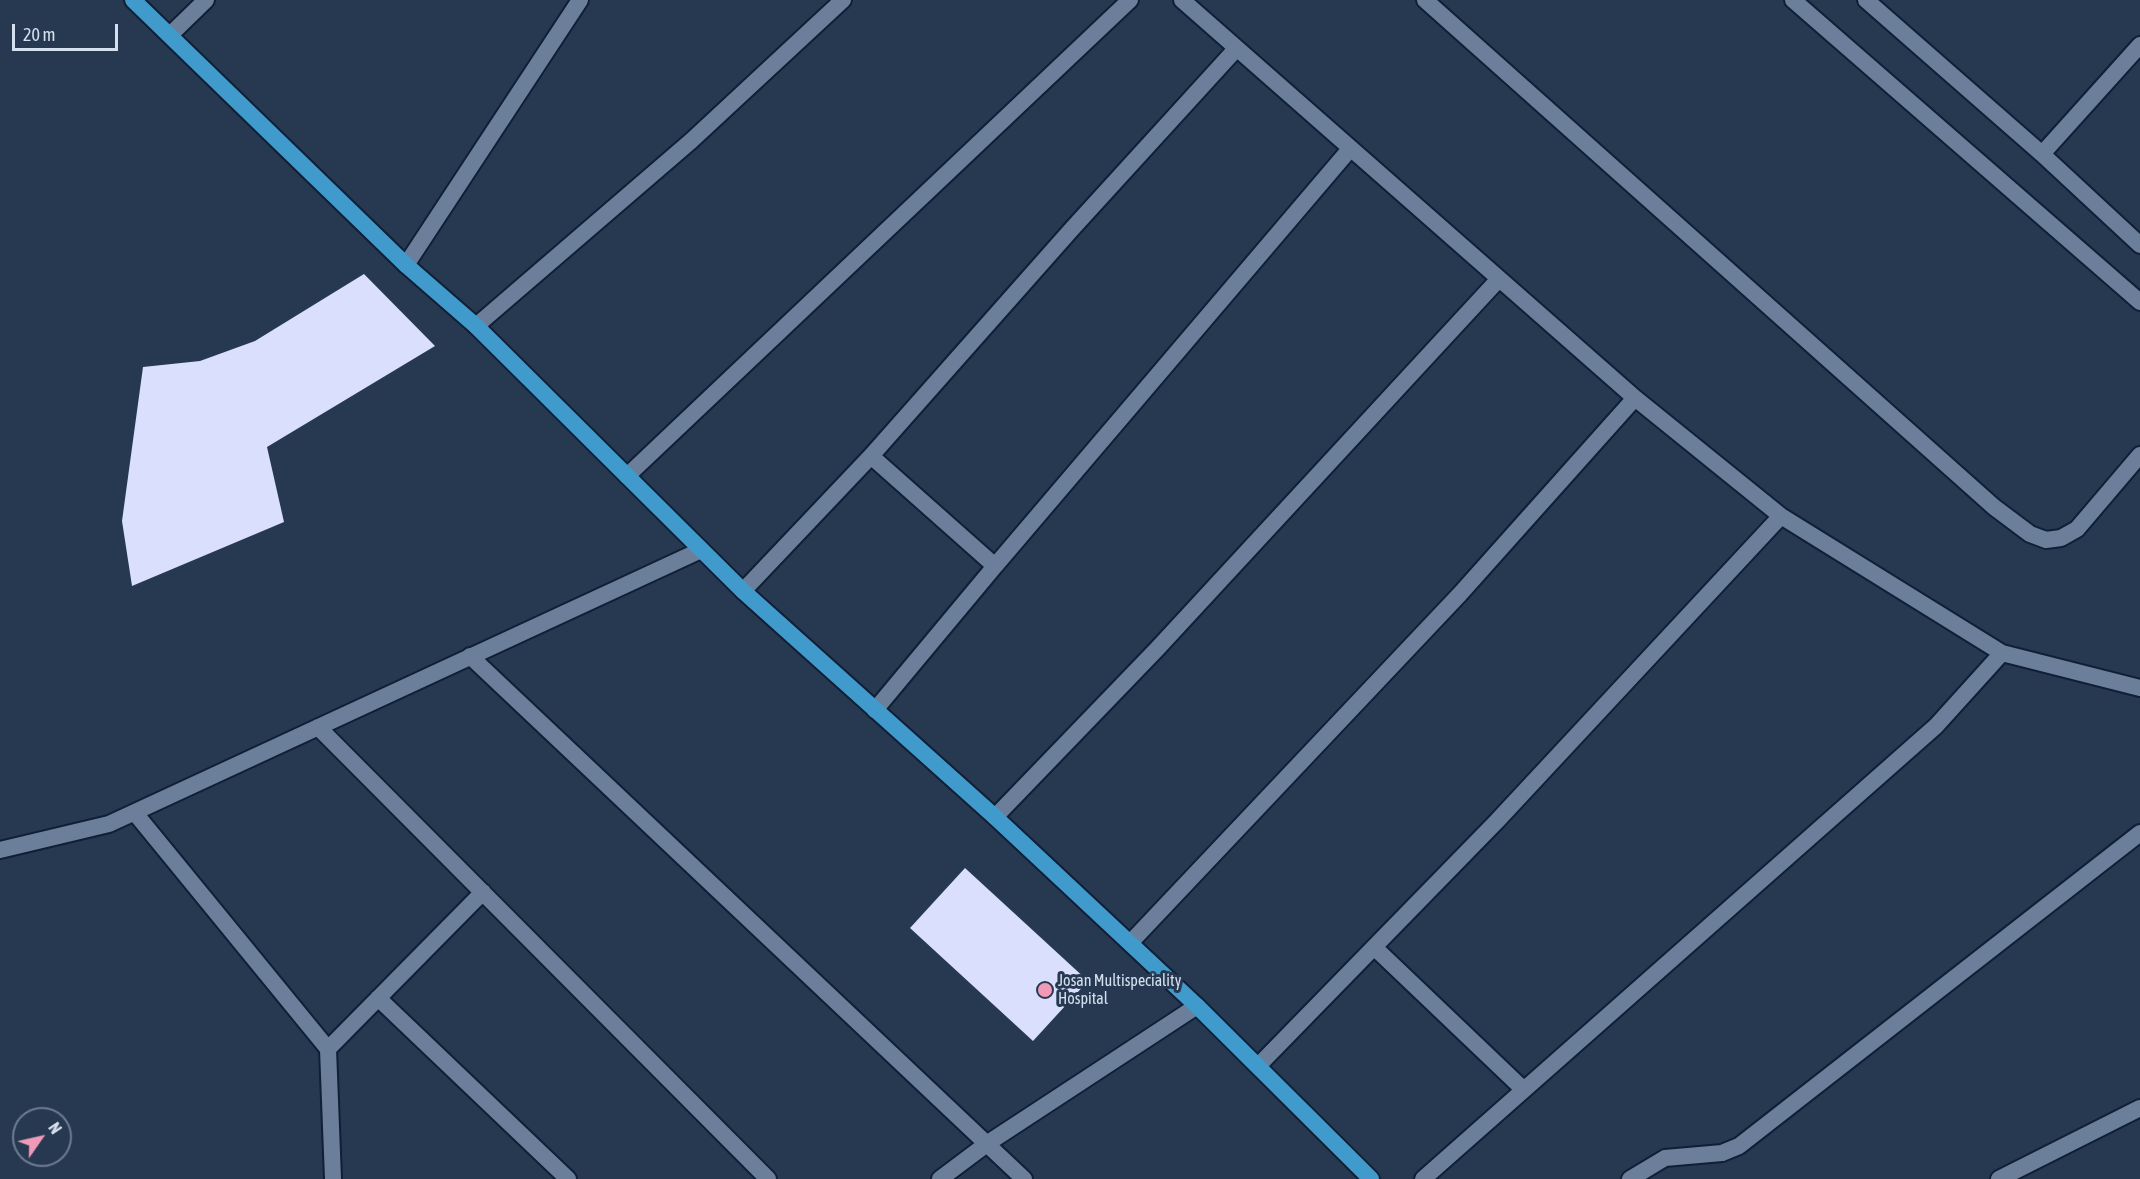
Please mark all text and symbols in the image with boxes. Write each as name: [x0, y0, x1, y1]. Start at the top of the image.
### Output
scale bar: [15, 12, 122, 50]
text: 20 m: [23, 24, 55, 45]
place label: Josan Multispeciality Hospital: [1058, 971, 1181, 1009]
marker: Josan Multispeciality Hospital: [1036, 981, 1054, 999]
north arrow: [12, 1107, 72, 1167]
text: N: [45, 1119, 65, 1137]

